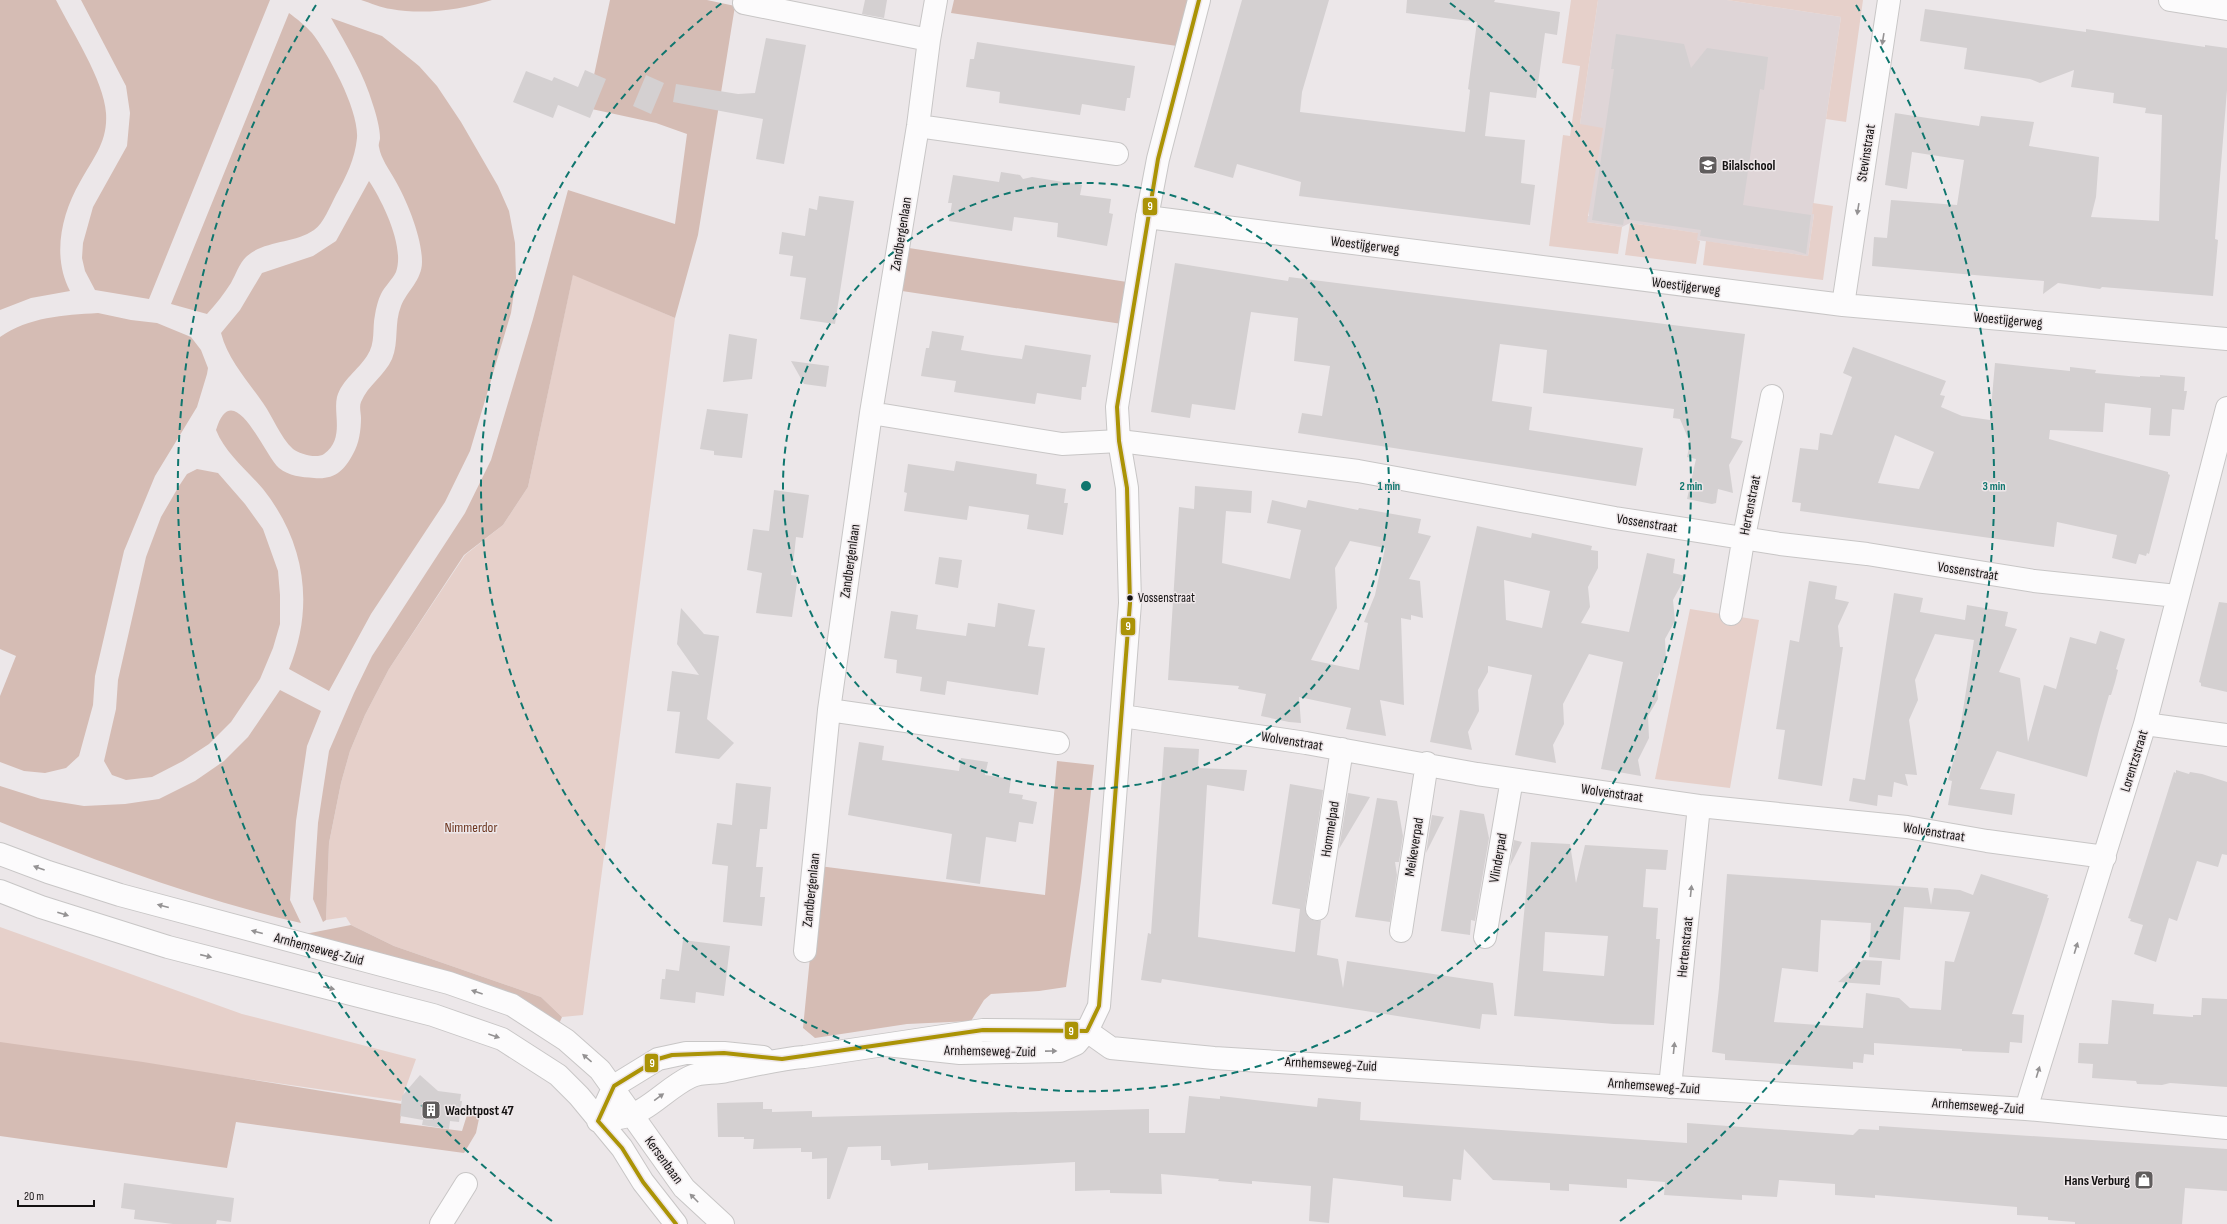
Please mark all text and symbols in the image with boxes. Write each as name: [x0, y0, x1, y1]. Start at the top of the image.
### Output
one-way arrow: [1880, 32, 1886, 45]
street label: Stevinstraat: [1853, 123, 1879, 183]
school or university icon: Bilalschool: [1697, 154, 1719, 176]
place label: Bilalschool: [1722, 157, 1776, 174]
street label: Zandbergenlaan: [887, 196, 915, 272]
line badge: 9: [1142, 197, 1158, 216]
text: 9: [1147, 200, 1153, 213]
one-way arrow: [1855, 203, 1861, 215]
street label: Woestijgerweg: [1330, 232, 1401, 258]
street label: Woestijgerweg: [1651, 273, 1722, 299]
street label: Woestijgerweg: [1973, 309, 2044, 332]
street label: Hertenstraat: [1736, 474, 1764, 536]
centre of rings: [1079, 479, 1093, 493]
text: 1 min: [1378, 479, 1400, 494]
text: 2 min: [1680, 479, 1702, 494]
text: 3 min: [1983, 479, 2005, 494]
street label: Vossenstraat: [1615, 510, 1679, 536]
street label: Zandbergenlaan: [836, 523, 864, 599]
street label: Vossenstraat: [1936, 558, 2000, 584]
place label: Vossenstraat: [1138, 590, 1195, 606]
marker: Vossenstraat: [1125, 593, 1135, 603]
line badge: 9: [1120, 617, 1136, 636]
text: 9: [1125, 620, 1131, 633]
street label: Wolvenstraat: [1260, 728, 1324, 754]
street label: Lorentzstraat: [2117, 728, 2151, 794]
street label: Wolvenstraat: [1580, 780, 1644, 806]
street label: Hommelpad: [1317, 800, 1343, 858]
street label: Meikeverpad: [1401, 816, 1427, 878]
park label: Nimmerdor: [445, 819, 497, 836]
street label: Wolvenstraat: [1902, 819, 1966, 845]
street label: Vlinderpad: [1485, 832, 1511, 884]
street label: Zandbergenlaan: [799, 852, 823, 928]
one-way arrow: [32, 865, 44, 871]
one-way arrow: [1687, 885, 1694, 897]
one-way arrow: [157, 903, 169, 909]
one-way arrow: [57, 912, 69, 918]
street label: Hertenstraat: [1673, 916, 1697, 978]
one-way arrow: [250, 929, 263, 935]
street label: Arnhemseweg-Zuid: [271, 929, 366, 969]
one-way arrow: [2073, 942, 2079, 954]
one-way arrow: [200, 954, 212, 960]
one-way arrow: [324, 985, 336, 991]
one-way arrow: [470, 989, 482, 995]
line badge: 9: [1064, 1021, 1079, 1040]
text: 9: [1068, 1025, 1074, 1038]
one-way arrow: [489, 1033, 501, 1039]
street label: Arnhemseweg-Zuid: [943, 1042, 1036, 1060]
one-way arrow: [1671, 1042, 1677, 1054]
one-way arrow: [1045, 1048, 1058, 1054]
line badge: 9: [644, 1053, 659, 1073]
street label: Arnhemseweg-Zuid: [1284, 1053, 1378, 1075]
one-way arrow: [582, 1054, 592, 1063]
text: 9: [649, 1057, 655, 1070]
one-way arrow: [2035, 1066, 2041, 1078]
street label: Arnhemseweg-Zuid: [1607, 1074, 1701, 1098]
one-way arrow: [654, 1093, 664, 1101]
street label: Arnhemseweg-Zuid: [1931, 1094, 2025, 1118]
building icon: Wachtpost 47: [420, 1099, 442, 1121]
place label: Wachtpost 47: [445, 1102, 515, 1119]
street label: Kersenbaan: [641, 1133, 687, 1187]
shop icon: Hans Verburg: [2133, 1169, 2155, 1191]
place label: Hans Verburg: [2064, 1172, 2130, 1189]
scale bar: [18, 1182, 94, 1208]
text: 20 m: [24, 1189, 44, 1204]
one-way arrow: [689, 1193, 699, 1203]

